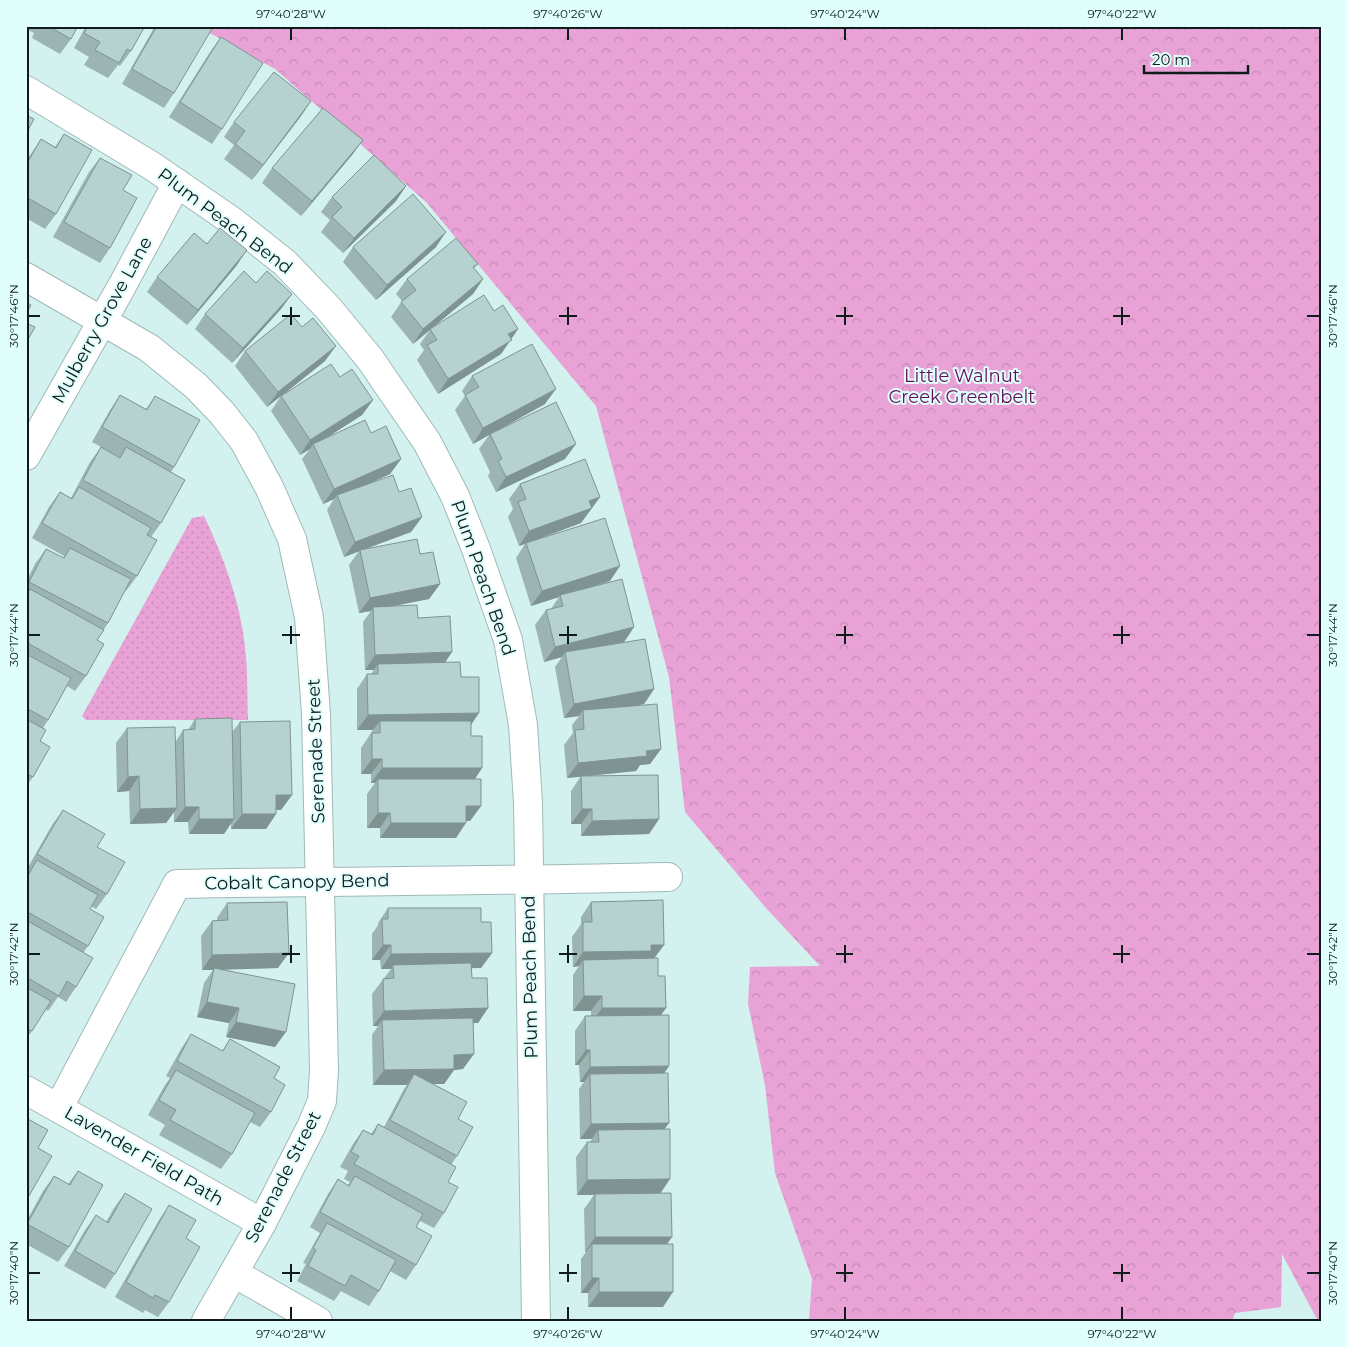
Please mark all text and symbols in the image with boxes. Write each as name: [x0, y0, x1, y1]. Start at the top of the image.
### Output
text: 97°40'28"W: [256, 6, 326, 21]
text: 97°40'26"W: [533, 6, 603, 21]
text: 97°40'24"W: [810, 6, 880, 21]
text: 97°40'22"W: [1087, 6, 1157, 21]
scale bar: [1144, 42, 1248, 74]
text: 20 m: [1152, 50, 1190, 69]
street label: Plum Peach Bend: [153, 163, 297, 279]
street label: Mulberry Grove Lane: [47, 233, 157, 407]
text: 30°17'46"N: [6, 284, 21, 348]
text: 30°17'46"N: [1325, 284, 1340, 348]
park label: Little Walnut Creek Greenbelt: [889, 365, 1035, 408]
street label: Plum Peach Bend: [446, 497, 520, 659]
text: 30°17'44"N: [6, 603, 21, 667]
text: 30°17'44"N: [1325, 603, 1340, 667]
street label: Serenade Street: [302, 678, 330, 824]
street label: Cobalt Canopy Bend: [204, 869, 390, 895]
street label: Plum Peach Bend: [518, 895, 542, 1059]
text: 30°17'42"N: [6, 923, 21, 985]
text: 30°17'42"N: [1325, 923, 1340, 985]
street label: Lavender Field Path: [60, 1101, 228, 1211]
street label: Serenade Street: [240, 1107, 326, 1247]
text: 30°17'40"N: [6, 1241, 21, 1305]
text: 30°17'40"N: [1325, 1241, 1340, 1305]
text: 97°40'28"W: [256, 1326, 326, 1341]
text: 97°40'26"W: [533, 1326, 603, 1341]
text: 97°40'24"W: [810, 1326, 880, 1341]
text: 97°40'22"W: [1087, 1326, 1157, 1341]

